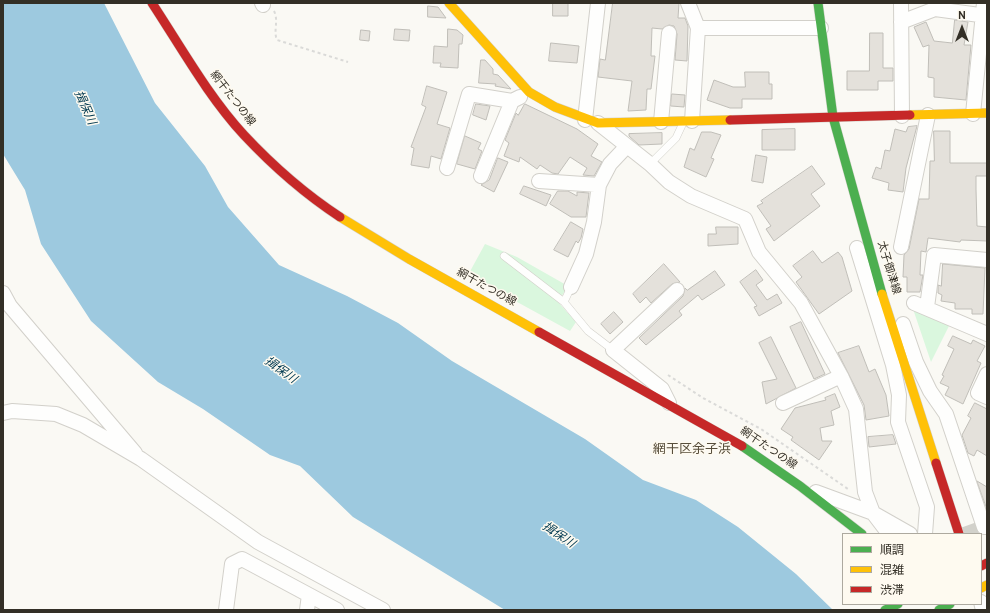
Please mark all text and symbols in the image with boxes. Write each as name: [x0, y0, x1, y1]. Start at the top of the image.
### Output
north arrow: [942, 8, 982, 48]
text: N: [958, 9, 966, 23]
street label: 網干たつの線: [206, 69, 258, 129]
water label: 揖保川: [70, 89, 98, 127]
street label: 太子御津線: [874, 240, 902, 296]
street label: 網干たつの線: [454, 266, 518, 310]
water label: 揖保川: [261, 355, 299, 387]
street label: 網干たつの線: [737, 425, 799, 473]
district label: 網干区余子浜: [653, 442, 731, 458]
water label: 揖保川: [539, 520, 577, 552]
legend: [842, 533, 982, 605]
text: 順調: [880, 543, 904, 559]
text: 混雑: [880, 563, 904, 579]
text: 渋滞: [880, 583, 904, 599]

